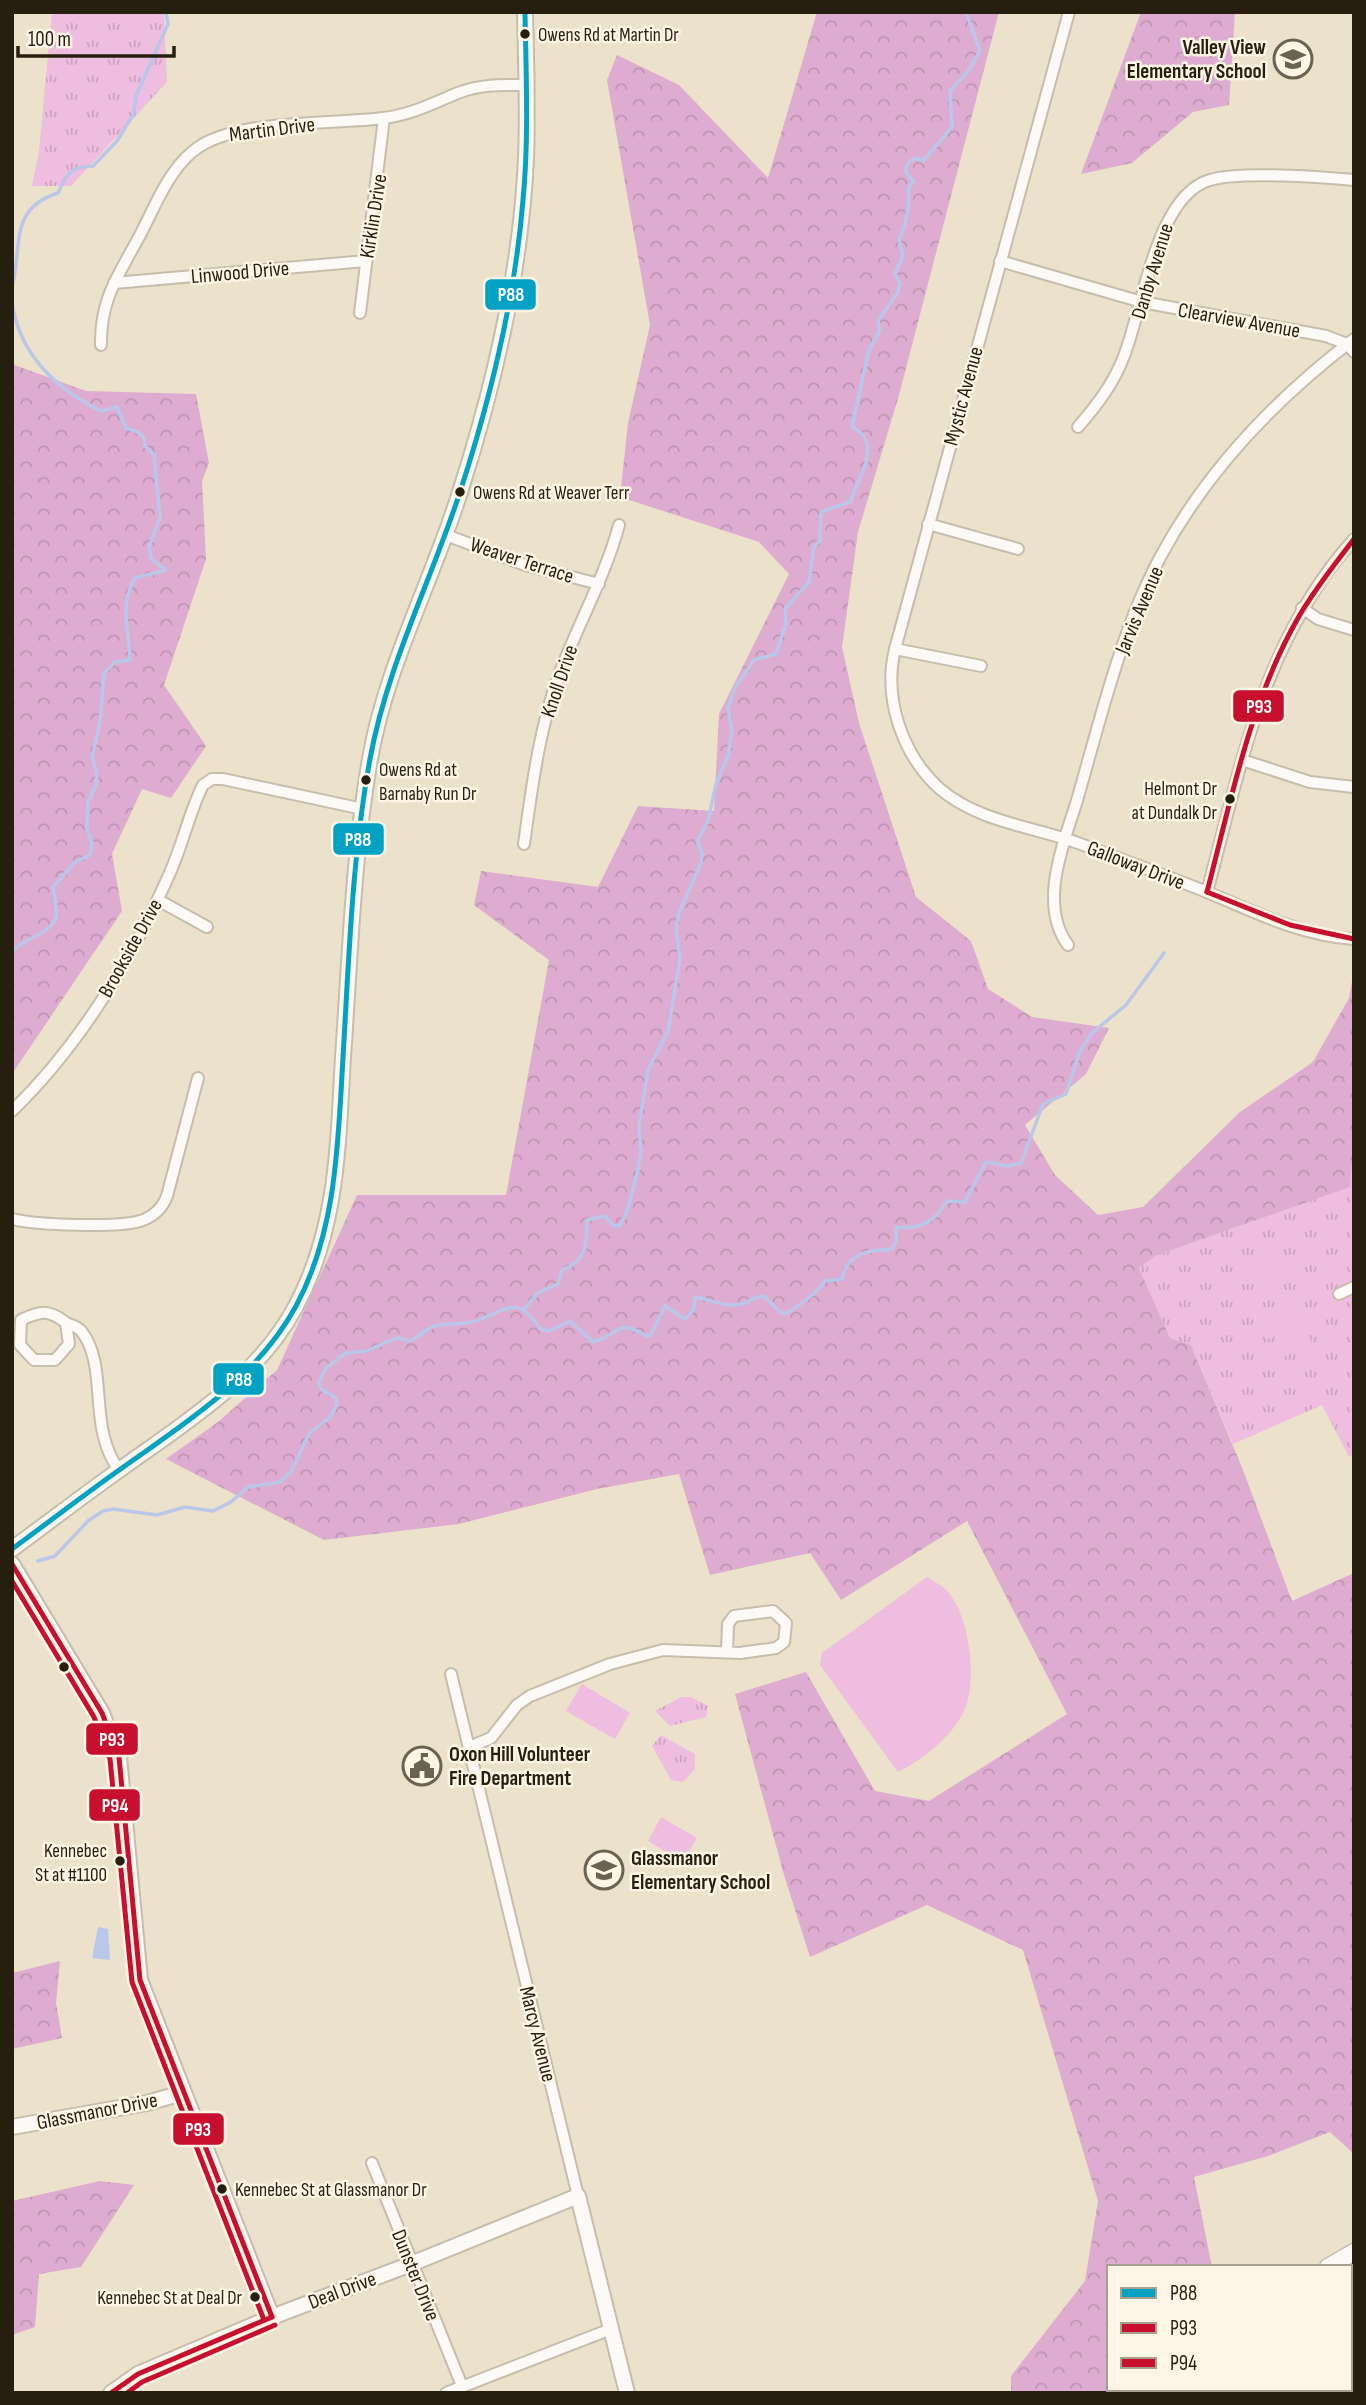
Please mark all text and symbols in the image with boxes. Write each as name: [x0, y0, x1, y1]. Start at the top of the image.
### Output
scale bar: [18, 14, 173, 58]
place label: Owens Rd at Martin Dr: [538, 24, 679, 47]
text: 100 m: [28, 27, 71, 52]
marker: Owens Rd at Martin Dr: [518, 27, 532, 41]
place label: Valley View Elementary School: [1127, 35, 1266, 84]
school or university icon: Valley View Elementary School: [1272, 38, 1314, 80]
street label: Martin Drive: [228, 112, 316, 147]
street label: Kirklin Drive: [355, 172, 392, 260]
street label: Danby Avenue: [1126, 220, 1179, 322]
street label: Linwood Drive: [190, 256, 290, 289]
line badge: P88: [484, 278, 537, 311]
text: P88: [498, 284, 524, 307]
street label: Clearview Avenue: [1176, 297, 1302, 344]
street label: Mystic Avenue: [938, 344, 989, 448]
place label: Owens Rd at Weaver Terr: [473, 482, 630, 505]
marker: Owens Rd at Weaver Terr: [453, 485, 467, 499]
street label: Weaver Terrace: [467, 532, 577, 589]
street label: Jarvis Avenue: [1109, 563, 1169, 659]
street label: Knoll Drive: [535, 642, 583, 721]
line badge: P93: [1232, 689, 1285, 723]
text: P93: [1246, 696, 1272, 719]
place label: Owens Rd at Barnaby Run Dr: [379, 759, 477, 806]
marker: Owens Rd at Barnaby Run Dr: [359, 773, 373, 787]
place label: Helmont Dr at Dundalk Dr: [1132, 778, 1218, 825]
marker: Helmont Dr at Dundalk Dr: [1223, 792, 1237, 806]
line badge: P88: [332, 822, 385, 856]
text: P88: [345, 829, 371, 852]
street label: Galloway Drive: [1084, 835, 1188, 895]
street label: Brookside Drive: [93, 895, 168, 1002]
line badge: P88: [212, 1362, 265, 1396]
text: P88: [226, 1369, 252, 1392]
unlabelled marker: [57, 1660, 71, 1674]
line badge: P93: [85, 1722, 139, 1756]
text: P93: [99, 1729, 125, 1752]
place label: Oxon Hill Volunteer Fire Department: [449, 1742, 591, 1791]
public building icon: Oxon Hill Volunteer Fire Department: [401, 1745, 443, 1787]
line badge: P94: [88, 1788, 141, 1822]
text: P94: [102, 1795, 128, 1818]
place label: Kennebec St at #1100: [35, 1840, 107, 1887]
place label: Glassmanor Elementary School: [631, 1846, 770, 1895]
school or university icon: Glassmanor Elementary School: [583, 1849, 625, 1891]
marker: Kennebec St at #1100: [113, 1854, 127, 1868]
street label: Marcy Avenue: [514, 1984, 561, 2084]
street label: Glassmanor Drive: [35, 2088, 160, 2135]
line badge: P93: [172, 2112, 225, 2146]
text: P93: [185, 2119, 211, 2142]
place label: Kennebec St at Glassmanor Dr: [235, 2179, 427, 2202]
marker: Kennebec St at Glassmanor Dr: [215, 2182, 229, 2196]
street label: Dunster Drive: [386, 2226, 445, 2325]
legend: [1107, 2265, 1352, 2391]
street label: Deal Drive: [305, 2266, 380, 2315]
text: P88: [1170, 2281, 1197, 2306]
place label: Kennebec St at Deal Dr: [97, 2287, 243, 2310]
marker: Kennebec St at Deal Dr: [248, 2290, 262, 2304]
text: P93: [1170, 2316, 1197, 2341]
text: P94: [1170, 2351, 1197, 2376]

